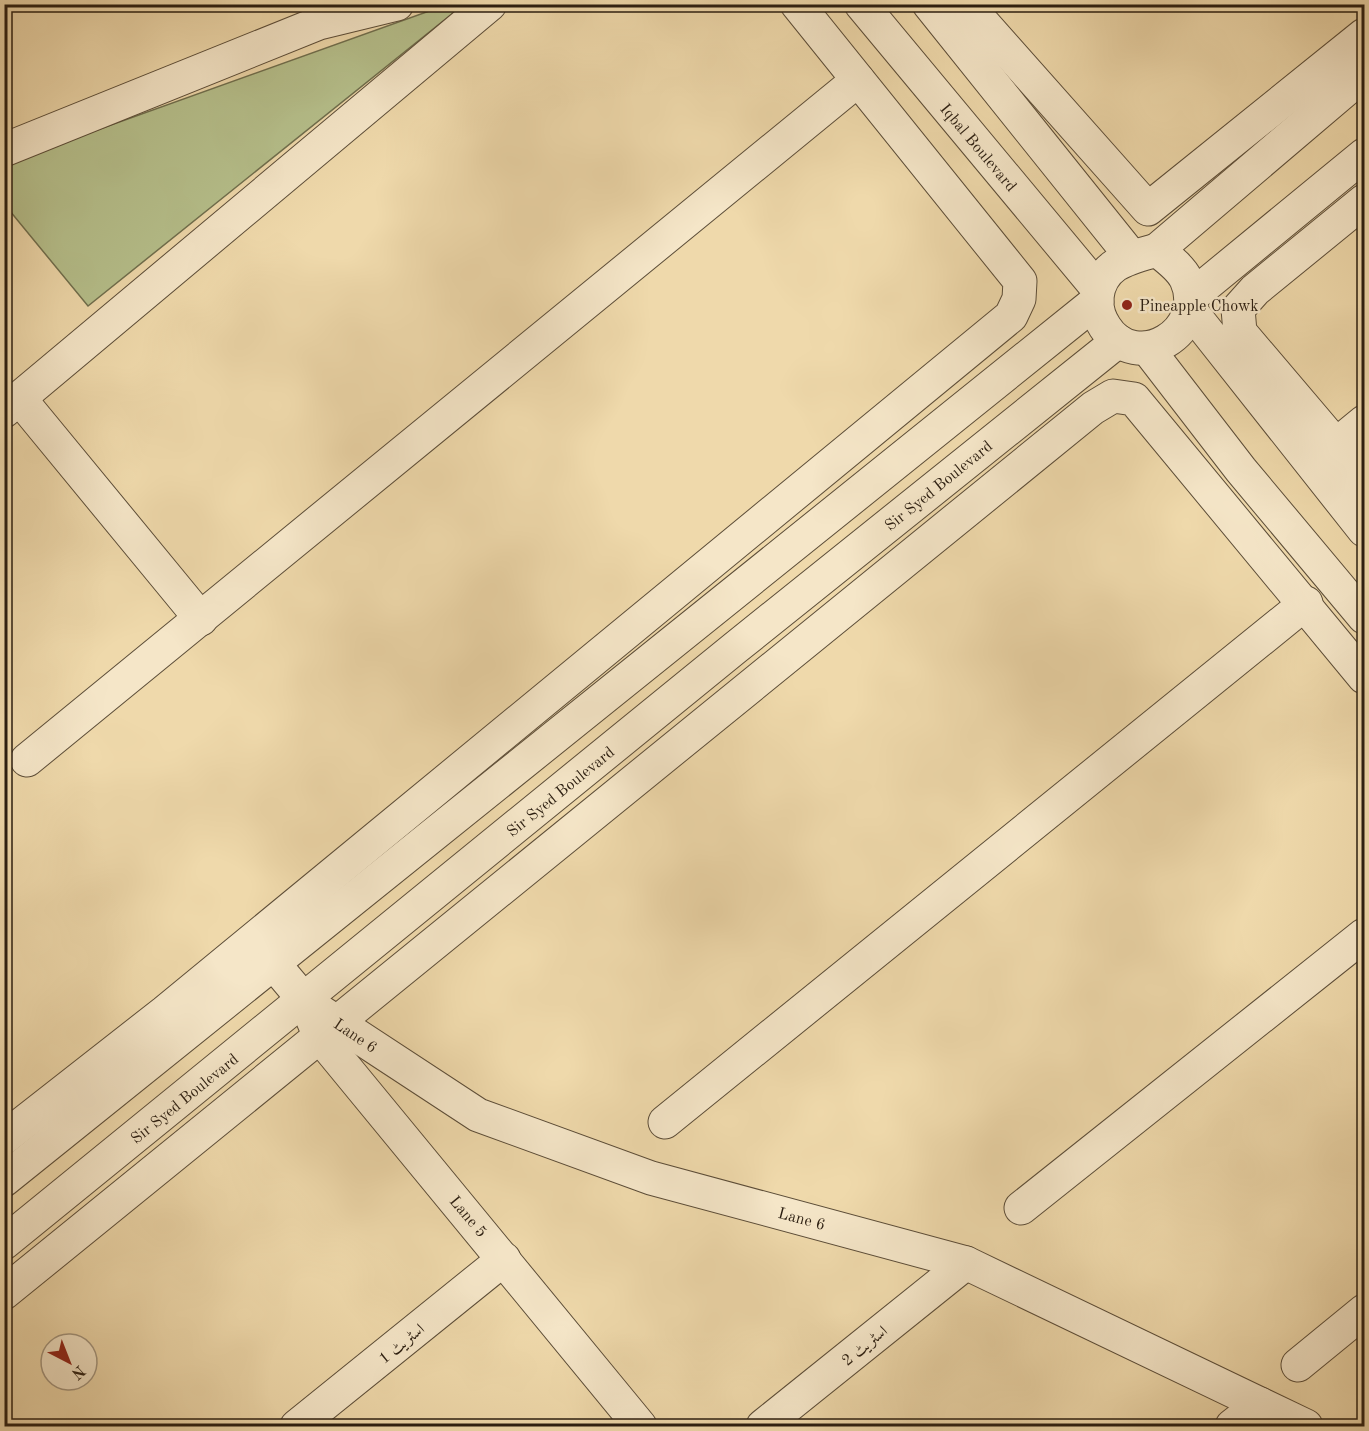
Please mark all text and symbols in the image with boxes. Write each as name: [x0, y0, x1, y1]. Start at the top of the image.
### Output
street label: Iqbal Boulevard: [936, 101, 1019, 195]
marker: Pineapple Chowk: [1120, 298, 1134, 312]
place label: Pineapple Chowk: [1139, 299, 1259, 315]
street label: Sir Syed Boulevard: [883, 438, 996, 535]
street label: Sir Syed Boulevard: [505, 744, 618, 841]
street label: Lane 6: [330, 1016, 379, 1057]
street label: Sir Syed Boulevard: [129, 1051, 242, 1148]
street label: Lane 5: [446, 1194, 489, 1241]
street label: Lane 6: [776, 1206, 827, 1234]
street label: اسٹریٹ 1: [376, 1321, 429, 1368]
street label: اسٹریٹ 2: [839, 1323, 892, 1370]
north arrow: [39, 1332, 99, 1392]
text: N: [67, 1362, 88, 1382]

